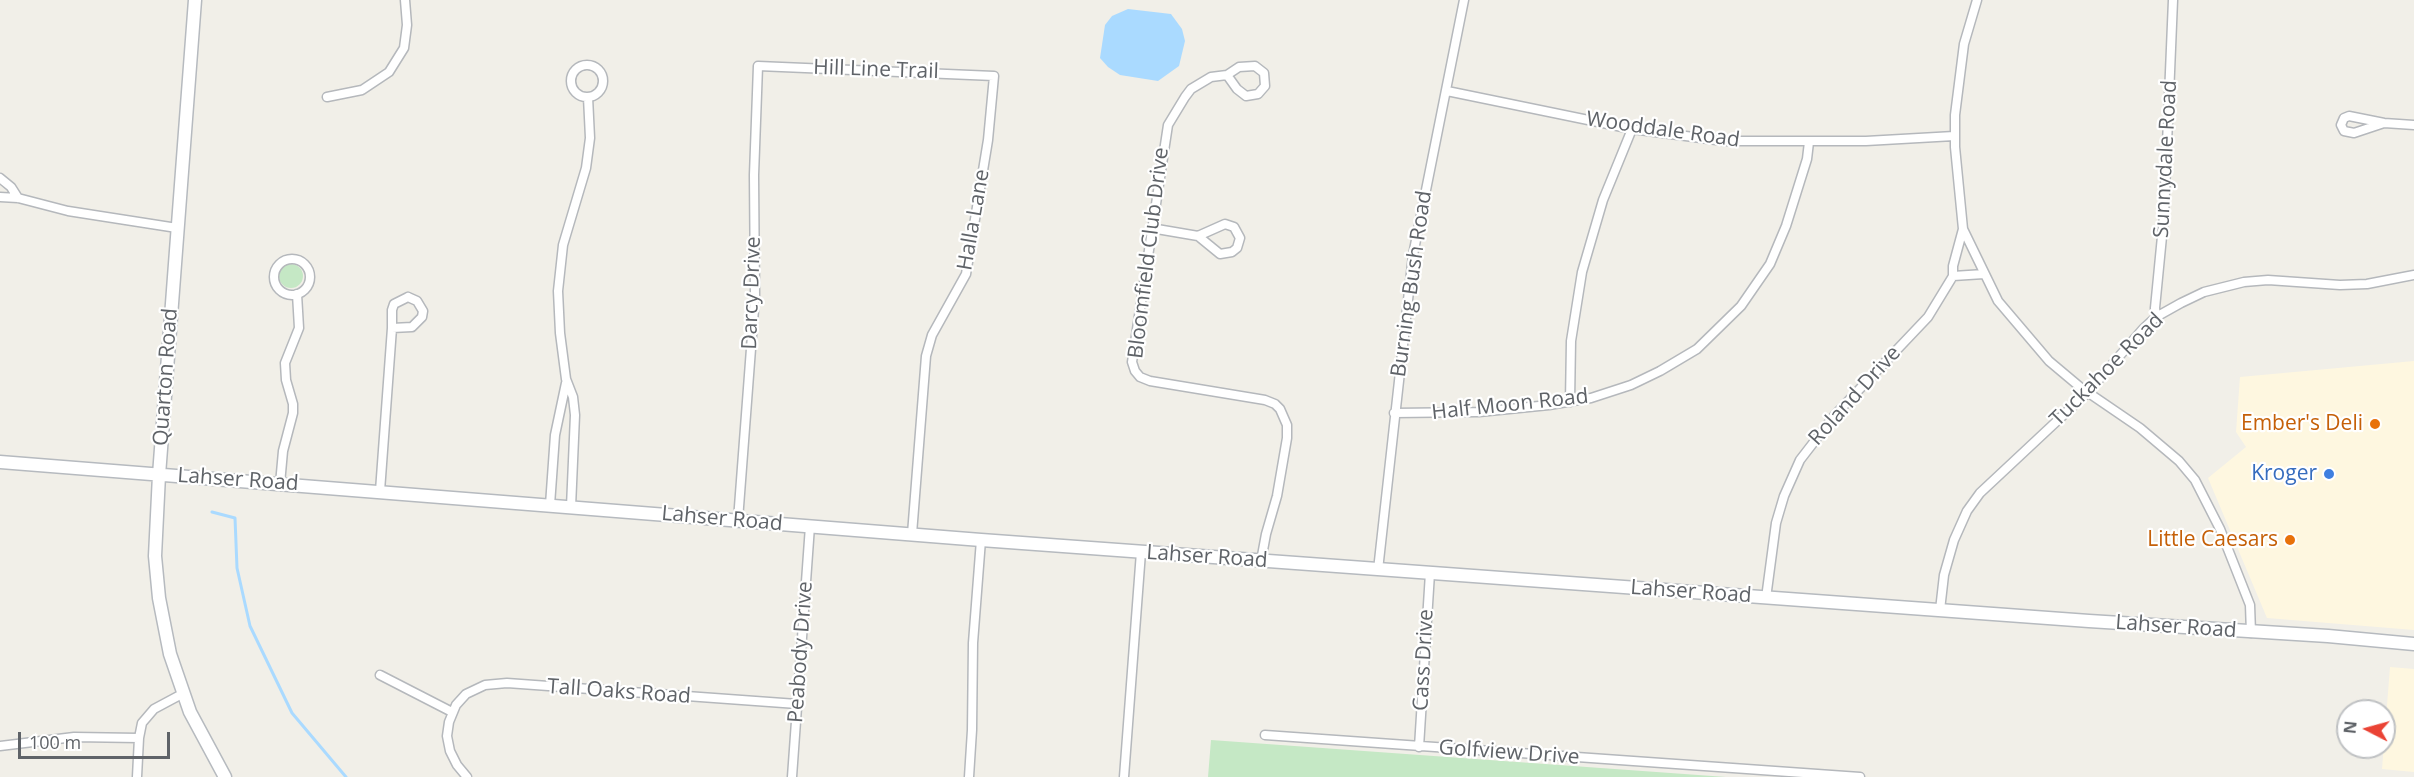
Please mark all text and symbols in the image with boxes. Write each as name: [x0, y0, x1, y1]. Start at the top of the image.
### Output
street label: Hill Line Trail: [813, 55, 939, 85]
street label: Sunnydale Road: [2149, 80, 2183, 238]
street label: Wooddale Road: [1585, 107, 1741, 153]
street label: Bloomfield Club Drive: [1124, 146, 1174, 360]
street label: Halla Lane: [953, 167, 995, 273]
street label: Burning Bush Road: [1386, 189, 1438, 379]
street label: Darcy Drive: [737, 236, 767, 350]
street label: Quarton Road: [149, 307, 183, 447]
street label: Tuckahoe Road: [2045, 308, 2169, 432]
street label: Roland Drive: [1804, 341, 1906, 451]
street label: Half Moon Road: [1430, 384, 1590, 426]
place label: Ember's Deli: [2241, 411, 2363, 437]
marker: Ember's Deli: [2368, 417, 2382, 431]
place label: Kroger: [2251, 461, 2317, 487]
street label: Lahser Road: [177, 463, 299, 497]
marker: Kroger: [2322, 467, 2336, 481]
street label: Lahser Road: [660, 501, 784, 537]
place label: Little Caesars: [2147, 527, 2278, 553]
marker: Little Caesars: [2283, 533, 2297, 547]
street label: Lahser Road: [1146, 540, 1268, 574]
street label: Lahser Road: [1630, 575, 1752, 609]
street label: Peabody Drive: [783, 580, 819, 724]
street label: Cass Drive: [1409, 609, 1439, 711]
street label: Lahser Road: [2115, 610, 2237, 644]
street label: Tall Oaks Road: [546, 674, 692, 710]
north arrow: [2336, 699, 2396, 759]
scale bar: [21, 720, 172, 758]
text: N: [2338, 720, 2362, 735]
text: 100 m: [29, 730, 81, 754]
street label: Golfview Drive: [1438, 736, 1580, 770]

